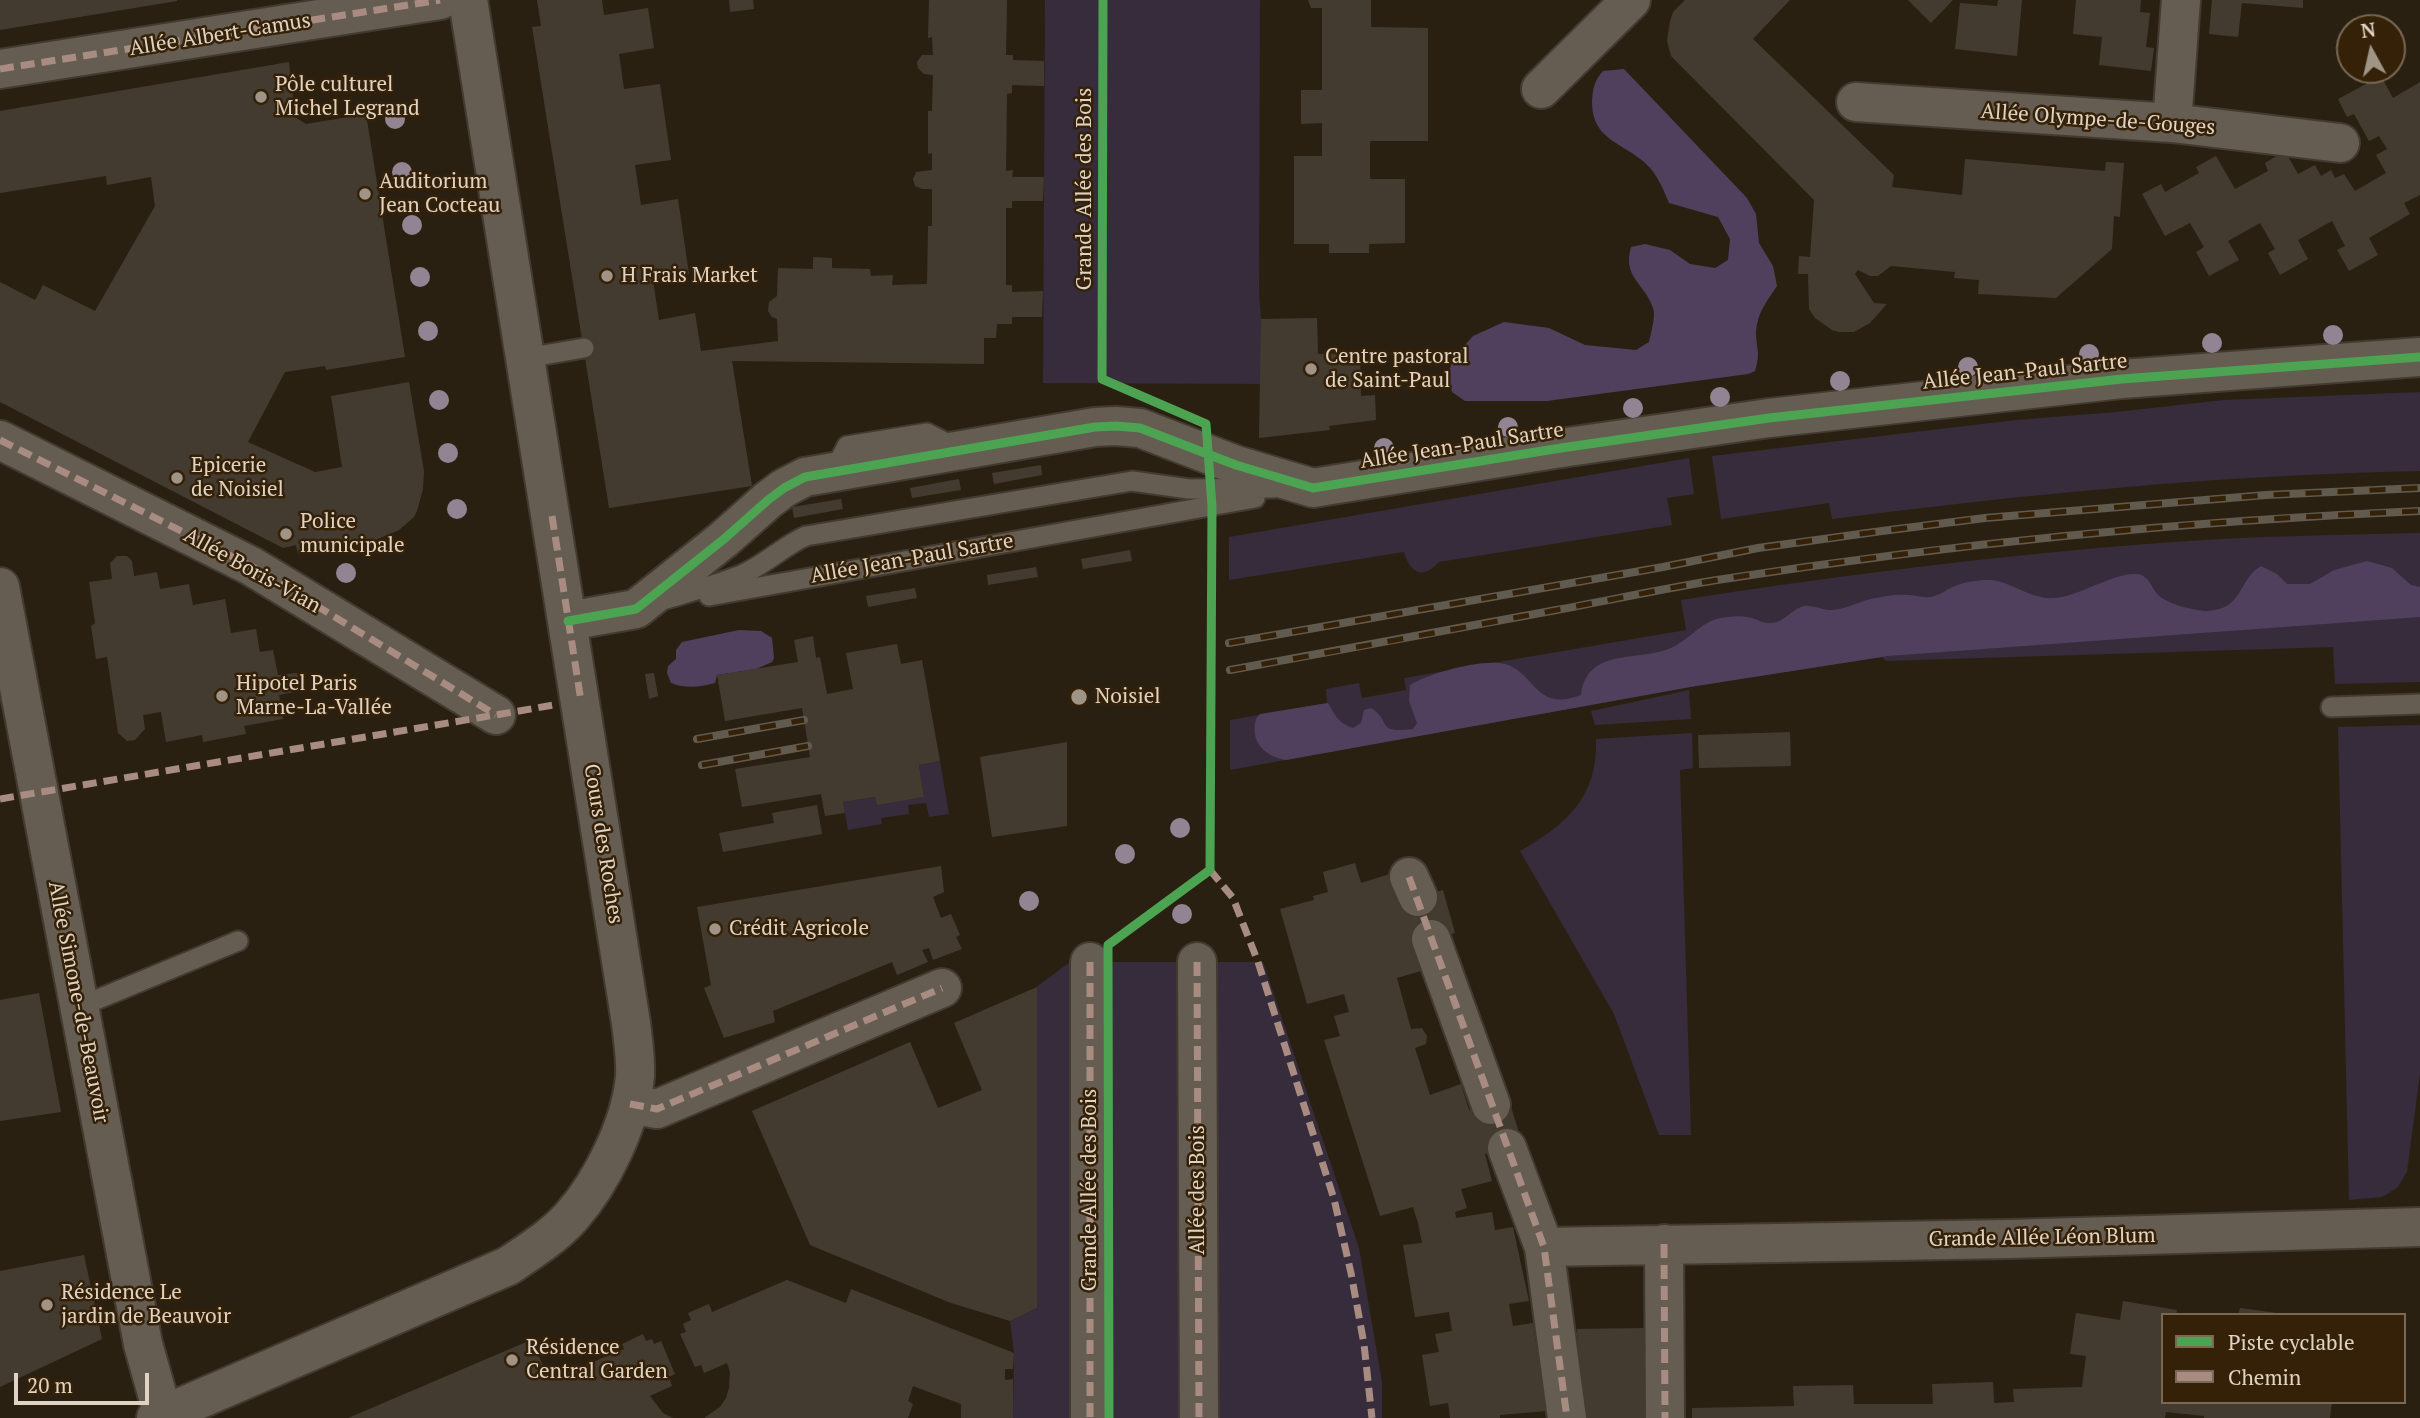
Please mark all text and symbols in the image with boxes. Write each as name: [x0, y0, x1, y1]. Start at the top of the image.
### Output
street label: Allée Albert-Camus: [128, 8, 312, 62]
north arrow: [2336, 14, 2406, 84]
text: N: [2359, 16, 2377, 43]
place label: Pôle culturel Michel Legrand: [275, 72, 420, 122]
street label: Grande Allée des Bois: [1072, 88, 1098, 290]
marker: Pôle culturel Michel Legrand: [253, 89, 269, 105]
street label: Allée Olympe-de-Gouges: [1980, 99, 2216, 141]
place label: Auditorium Jean Cocteau: [379, 169, 500, 219]
marker: Auditorium Jean Cocteau: [357, 186, 373, 202]
place label: H Frais Market: [621, 263, 758, 289]
marker: H Frais Market: [599, 268, 615, 284]
place label: Centre pastoral de Saint-Paul: [1325, 344, 1469, 394]
street label: Allée Jean-Paul Sartre: [1921, 349, 2129, 395]
marker: Centre pastoral de Saint-Paul: [1303, 361, 1319, 377]
street label: Allée Jean-Paul Sartre: [1358, 417, 1566, 475]
place label: Epicerie de Noisiel: [191, 453, 284, 503]
marker: Epicerie de Noisiel: [169, 470, 185, 486]
place label: Police municipale: [300, 509, 404, 559]
street label: Allée Boris-Vian: [179, 523, 325, 619]
marker: Police municipale: [278, 526, 294, 542]
street label: Allée Jean-Paul Sartre: [808, 529, 1016, 589]
place label: Hipotel Paris Marne-La-Vallée: [236, 671, 392, 721]
place label: Noisiel: [1095, 684, 1161, 710]
marker: Noisiel: [1069, 687, 1089, 707]
marker: Hipotel Paris Marne-La-Vallée: [214, 688, 230, 704]
street label: Cours des Roches: [578, 762, 628, 926]
street label: Allée Simone-de-Beauvoir: [42, 879, 114, 1125]
place label: Crédit Agricole: [729, 916, 869, 942]
marker: Crédit Agricole: [707, 921, 723, 937]
street label: Grande Allée des Bois: [1077, 1089, 1103, 1291]
street label: Allée des Bois: [1185, 1125, 1211, 1255]
street label: Grande Allée Léon Blum: [1928, 1223, 2156, 1253]
place label: Résidence Le jardin de Beauvoir: [61, 1280, 231, 1330]
marker: Résidence Le jardin de Beauvoir: [39, 1297, 55, 1313]
legend: [2161, 1313, 2406, 1404]
text: Piste cyclable: [2228, 1328, 2354, 1356]
place label: Résidence Central Garden: [526, 1335, 668, 1385]
marker: Résidence Central Garden: [504, 1352, 520, 1368]
scale bar: [18, 1358, 152, 1402]
text: Chemin: [2228, 1363, 2301, 1391]
text: 20 m: [27, 1371, 73, 1399]

